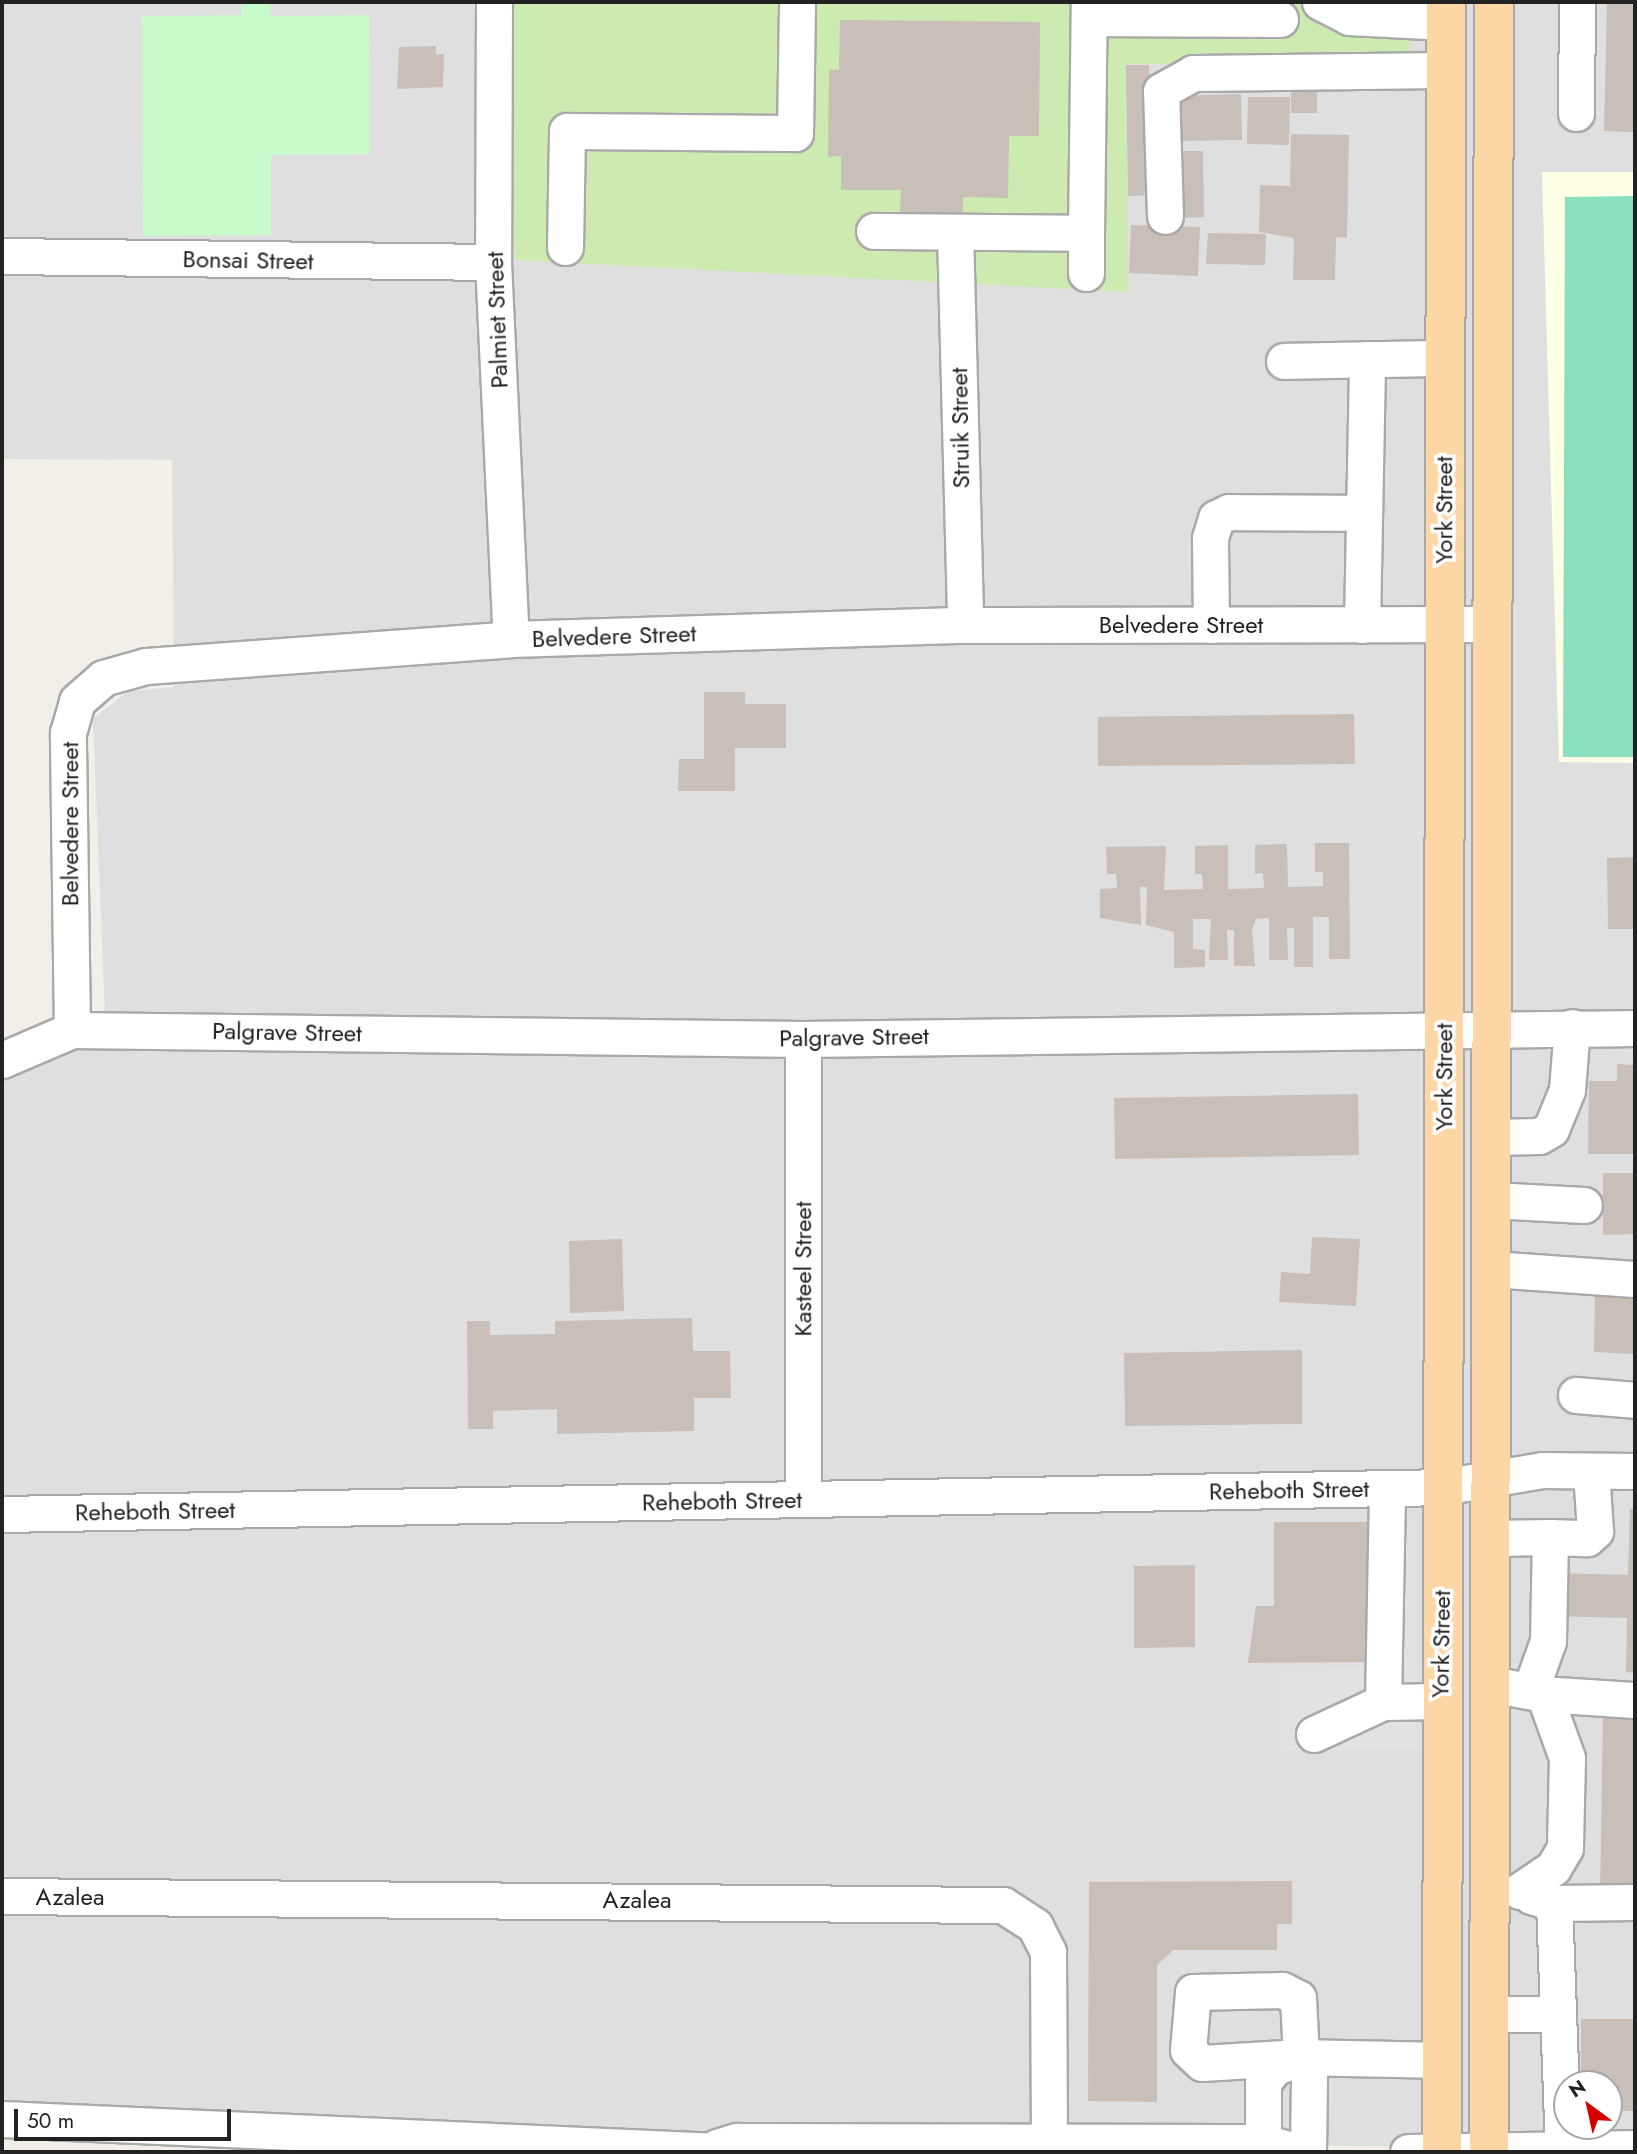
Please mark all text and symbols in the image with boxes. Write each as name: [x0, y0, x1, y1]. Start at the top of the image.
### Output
street label: Bonsai Street: [182, 244, 314, 276]
street label: Palmiet Street: [480, 251, 514, 389]
street label: Struik Street: [945, 367, 975, 489]
street label: York Street: [1430, 456, 1458, 564]
street label: Belvedere Street: [1099, 611, 1263, 639]
street label: Belvedere Street: [531, 619, 697, 653]
street label: Belvedere Street: [56, 742, 84, 906]
street label: Palgrave Street: [212, 1016, 362, 1048]
street label: Palgrave Street: [779, 1021, 929, 1053]
street label: York Street: [1430, 1023, 1458, 1131]
street label: Kasteel Street: [789, 1201, 817, 1337]
street label: Reheboth Street: [1209, 1474, 1369, 1506]
street label: Reheboth Street: [642, 1485, 802, 1517]
street label: Reheboth Street: [75, 1495, 235, 1527]
street label: York Street: [1426, 1590, 1456, 1698]
street label: Azalea: [35, 1883, 105, 1911]
street label: Azalea: [602, 1886, 672, 1914]
north arrow: [1553, 2070, 1623, 2140]
text: N: [1564, 2073, 1591, 2104]
scale bar: [18, 2094, 234, 2138]
text: 50 m: [27, 2106, 74, 2136]

